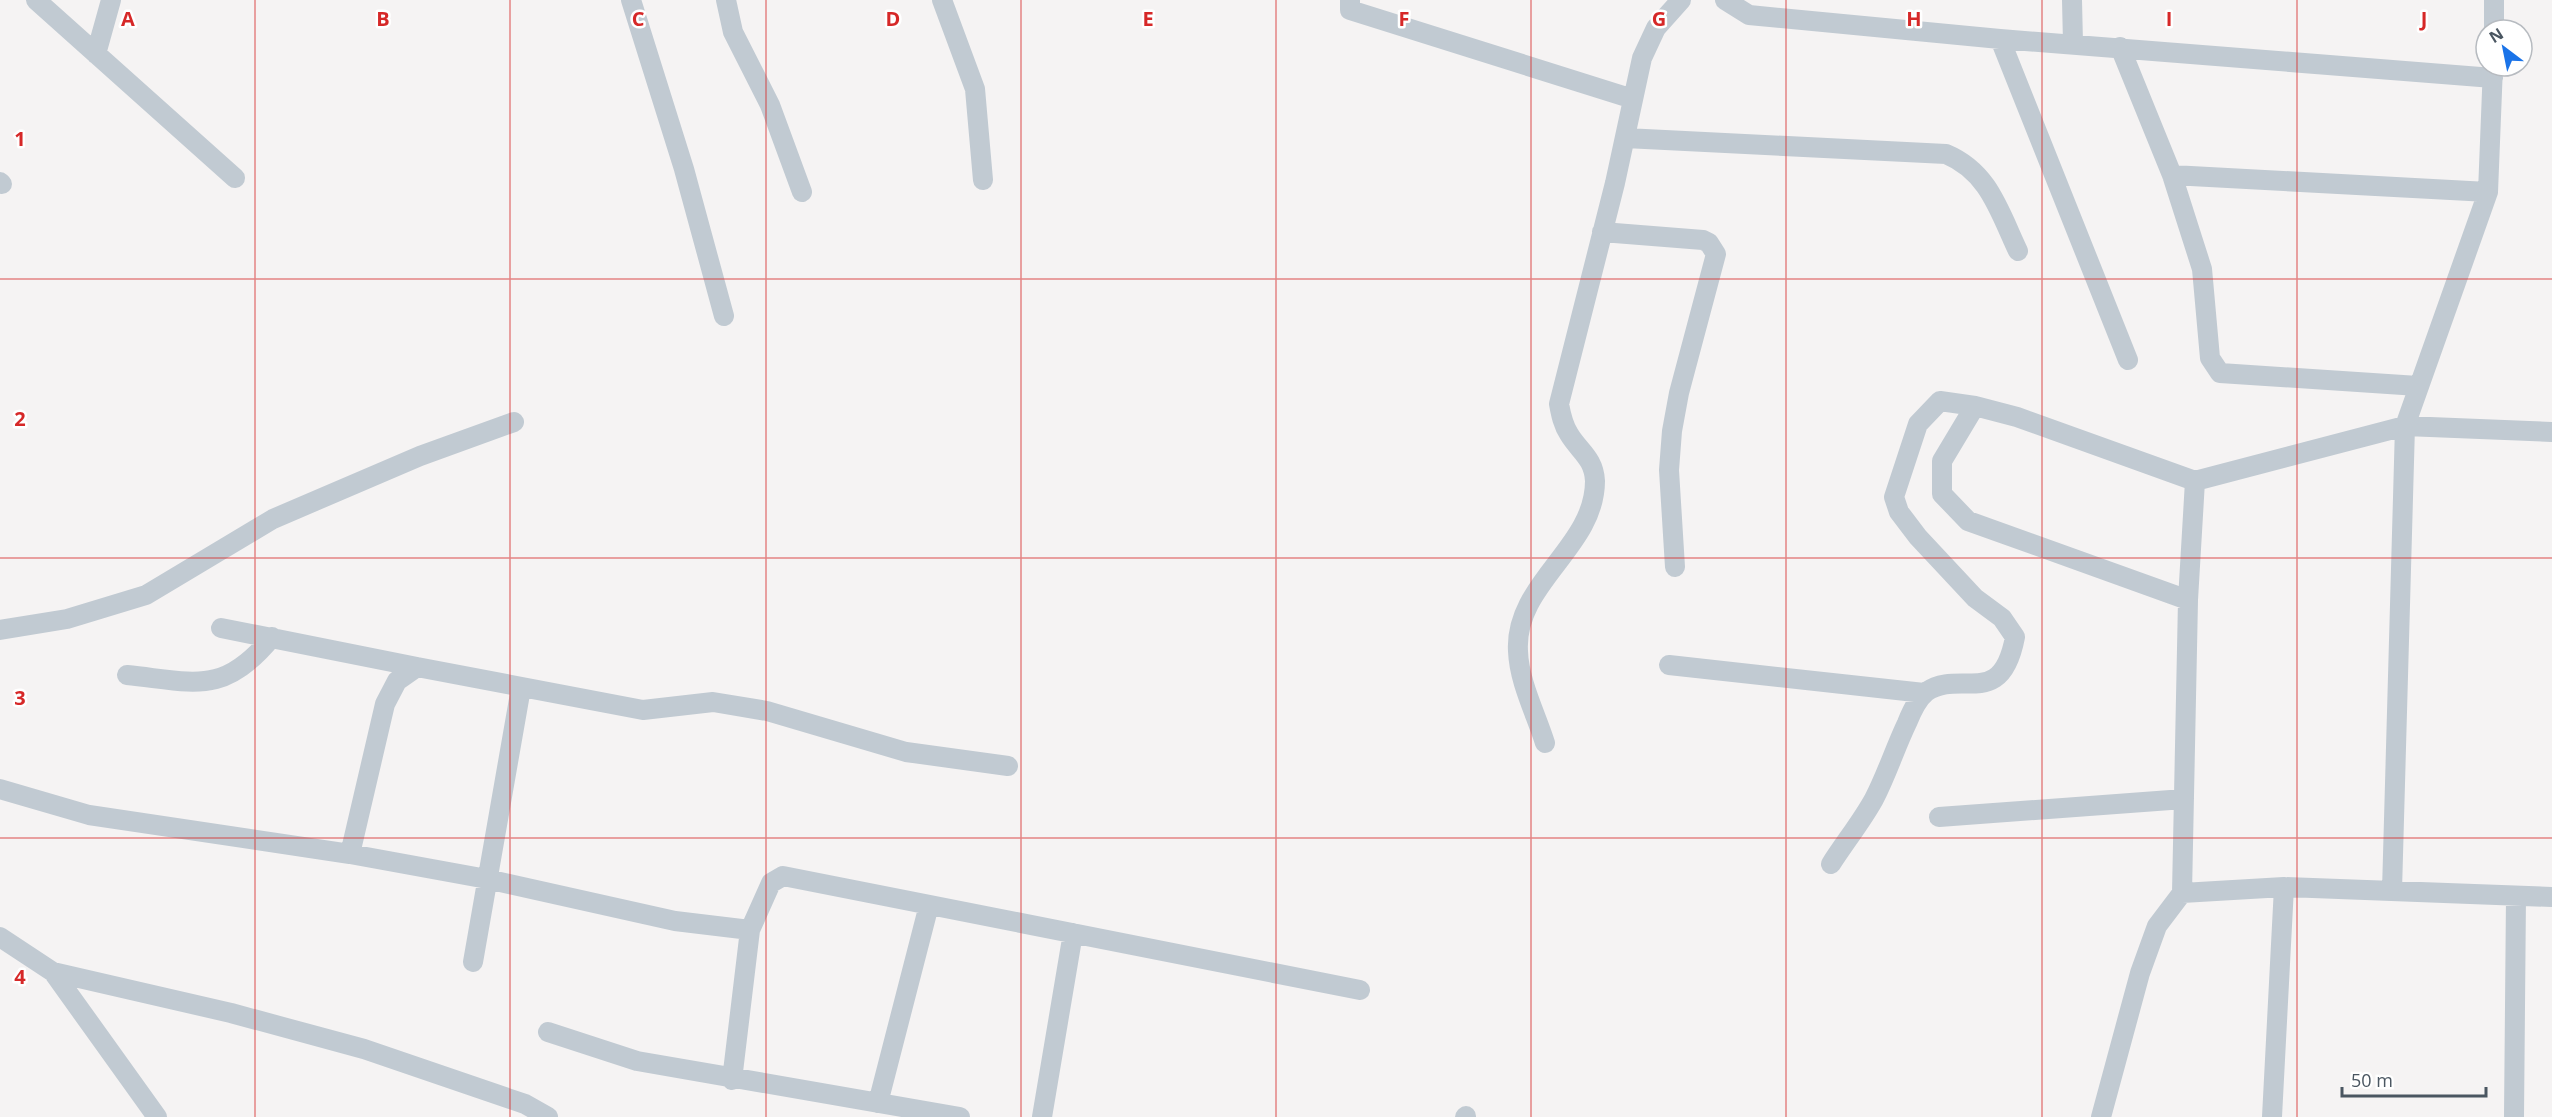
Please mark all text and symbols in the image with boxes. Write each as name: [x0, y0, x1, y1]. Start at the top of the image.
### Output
text: A: [121, 5, 135, 32]
text: B: [376, 5, 390, 32]
text: C: [632, 5, 645, 32]
text: D: [886, 5, 900, 32]
text: E: [1142, 5, 1154, 32]
text: F: [1399, 5, 1409, 32]
text: G: [1652, 5, 1666, 32]
text: H: [1906, 5, 1922, 32]
text: I: [2166, 5, 2172, 32]
text: J: [2419, 5, 2427, 32]
north arrow: [2474, 18, 2534, 78]
text: N: [2485, 23, 2507, 48]
text: 1: [14, 125, 26, 152]
text: 2: [14, 405, 26, 432]
text: 3: [14, 684, 26, 711]
text: 4: [14, 963, 26, 990]
scale bar: [2342, 1060, 2486, 1098]
text: 50 m: [2351, 1068, 2393, 1092]

